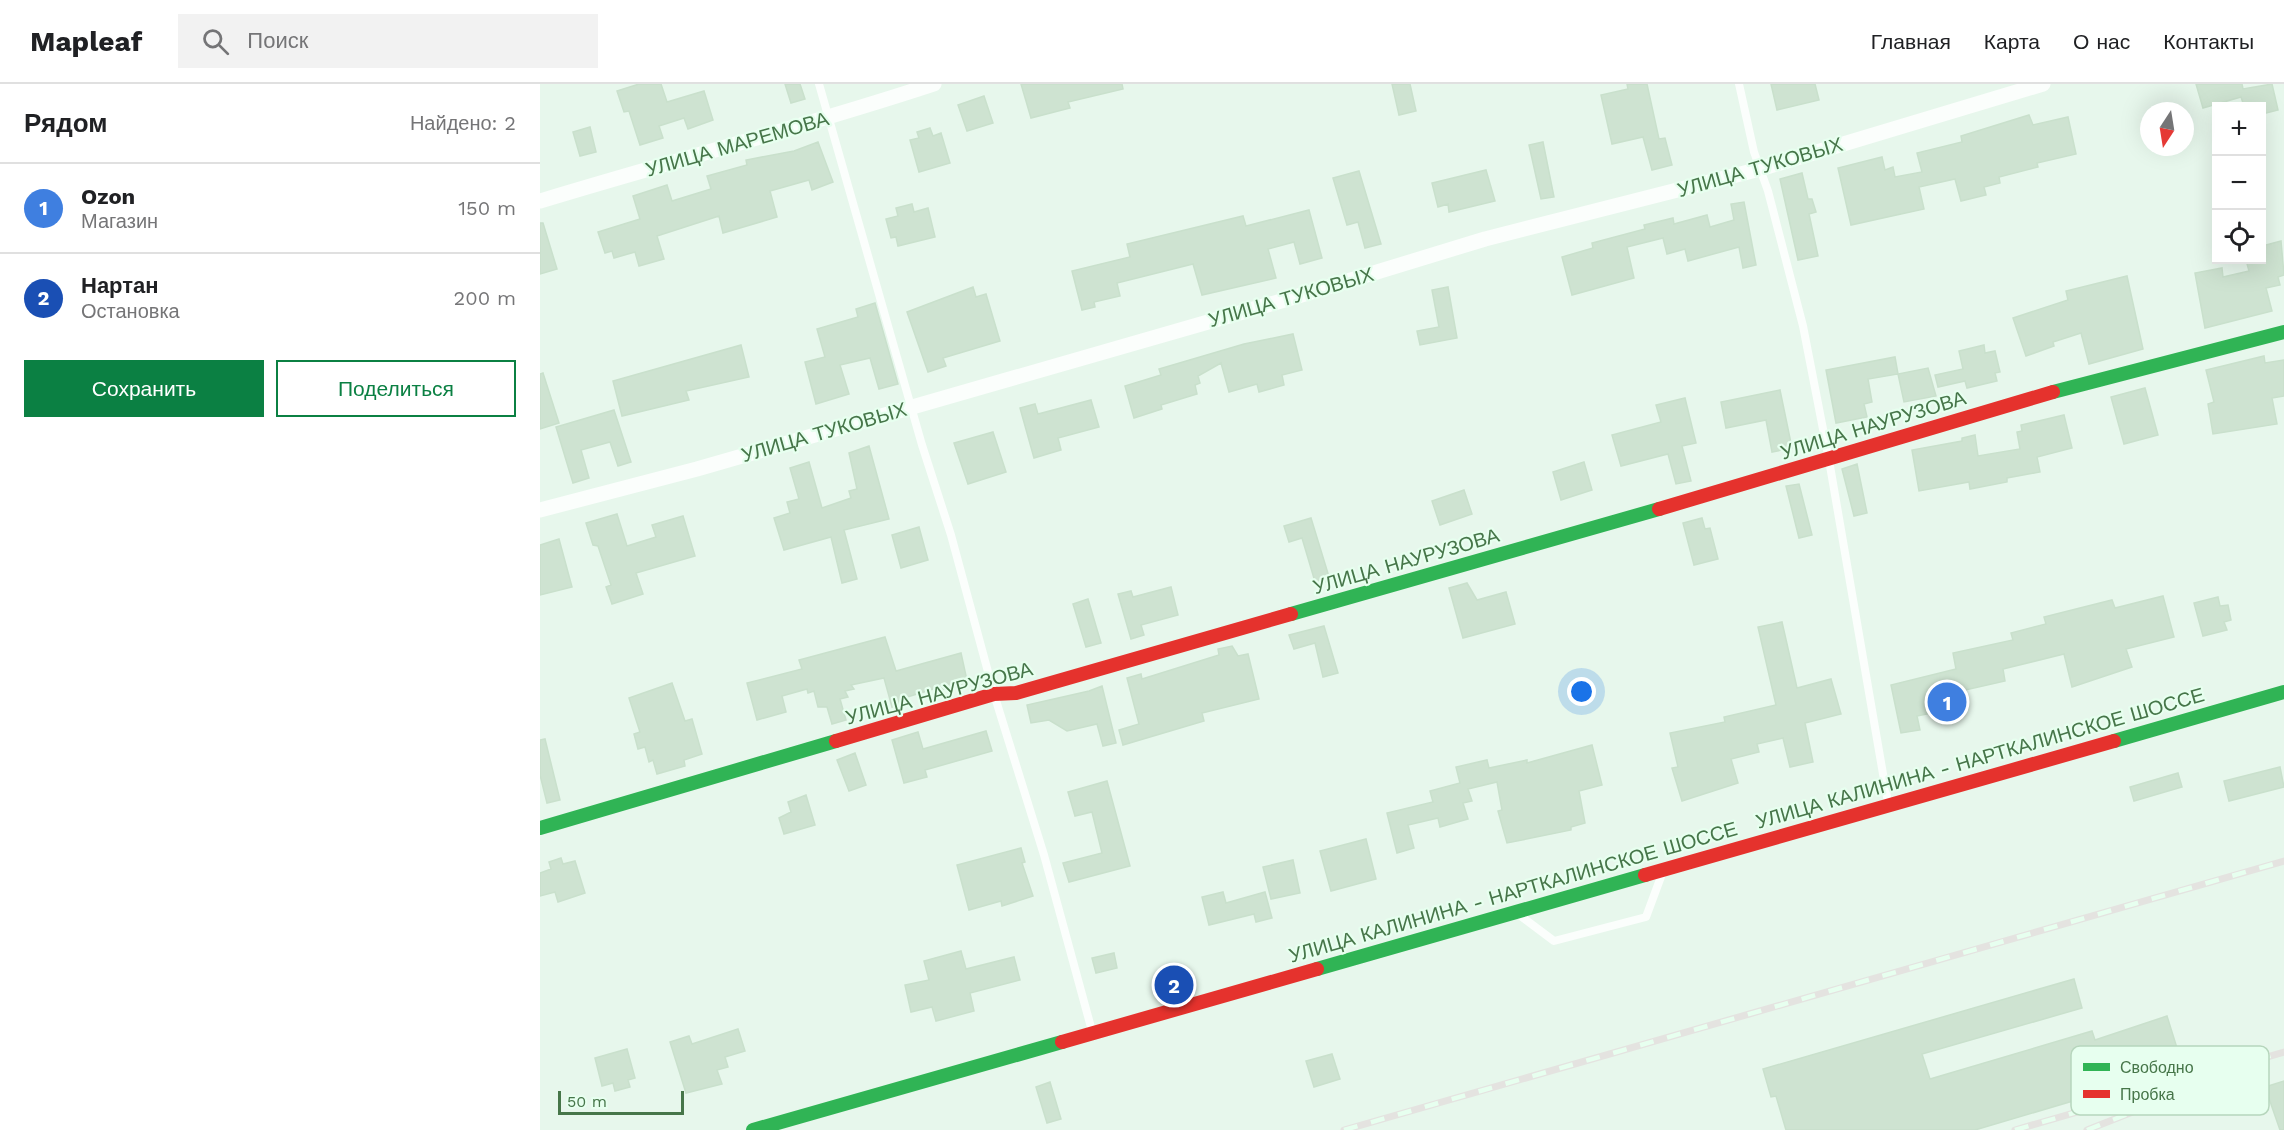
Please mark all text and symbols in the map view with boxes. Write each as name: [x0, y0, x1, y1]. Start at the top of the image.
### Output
search box: [178, 14, 598, 68]
text: Mapleaf: [30, 25, 142, 58]
icon: search: [199, 25, 232, 58]
text: Поиск: [247, 28, 308, 53]
text: Главная: [1871, 29, 1951, 54]
text: Карта: [1984, 29, 2040, 54]
text: О нас: [2073, 29, 2130, 54]
text: Контакты: [2163, 29, 2254, 54]
north arrow: [2140, 102, 2194, 156]
map controls: [2212, 102, 2266, 264]
button: +: [2212, 102, 2266, 156]
street label: УЛИЦА МАРЕМОВА: [643, 106, 832, 182]
text: Рядом: [24, 108, 107, 138]
text: Найдено: 2: [410, 111, 516, 135]
street label: УЛИЦА ТУКОВЫХ: [1675, 132, 1845, 202]
button: −: [2212, 156, 2266, 210]
text: Ozon: [81, 184, 135, 209]
text: 1: [39, 196, 48, 220]
text: 150 m: [458, 196, 516, 220]
text: Магазин: [81, 209, 158, 233]
button: locate: [2212, 210, 2266, 264]
street label: УЛИЦА ТУКОВЫХ: [1206, 262, 1376, 332]
text: Нартан: [81, 273, 159, 298]
text: 2: [38, 286, 49, 310]
text: 200 m: [454, 286, 516, 310]
text: Остановка: [81, 299, 180, 323]
button: Сохранить: [24, 360, 264, 417]
button: Поделиться: [276, 360, 516, 417]
street label: УЛИЦА НАУРУЗОВА: [1777, 385, 1969, 465]
street label: УЛИЦА ТУКОВЫХ: [739, 397, 909, 467]
street label: УЛИЦА НАУРУЗОВА: [1310, 523, 1503, 599]
street label: УЛИЦА НАУРУЗОВА: [843, 656, 1036, 730]
your location: [1567, 677, 1596, 706]
pin: 1: [1928, 680, 1966, 724]
street label: УЛИЦА КАЛИНИНА - НАРТКАЛИНСКОЕ ШОССЕ: [1753, 682, 2207, 834]
street label: УЛИЦА КАЛИНИНА - НАРТКАЛИНСКОЕ ШОССЕ: [1286, 816, 1740, 968]
pin: 2: [1154, 962, 1194, 1008]
legend: [2071, 1046, 2269, 1115]
text: Свободно: [2120, 1058, 2194, 1077]
text: Пробка: [2120, 1085, 2175, 1104]
scale bar: [558, 1088, 684, 1116]
text: 50 m: [567, 1092, 607, 1111]

